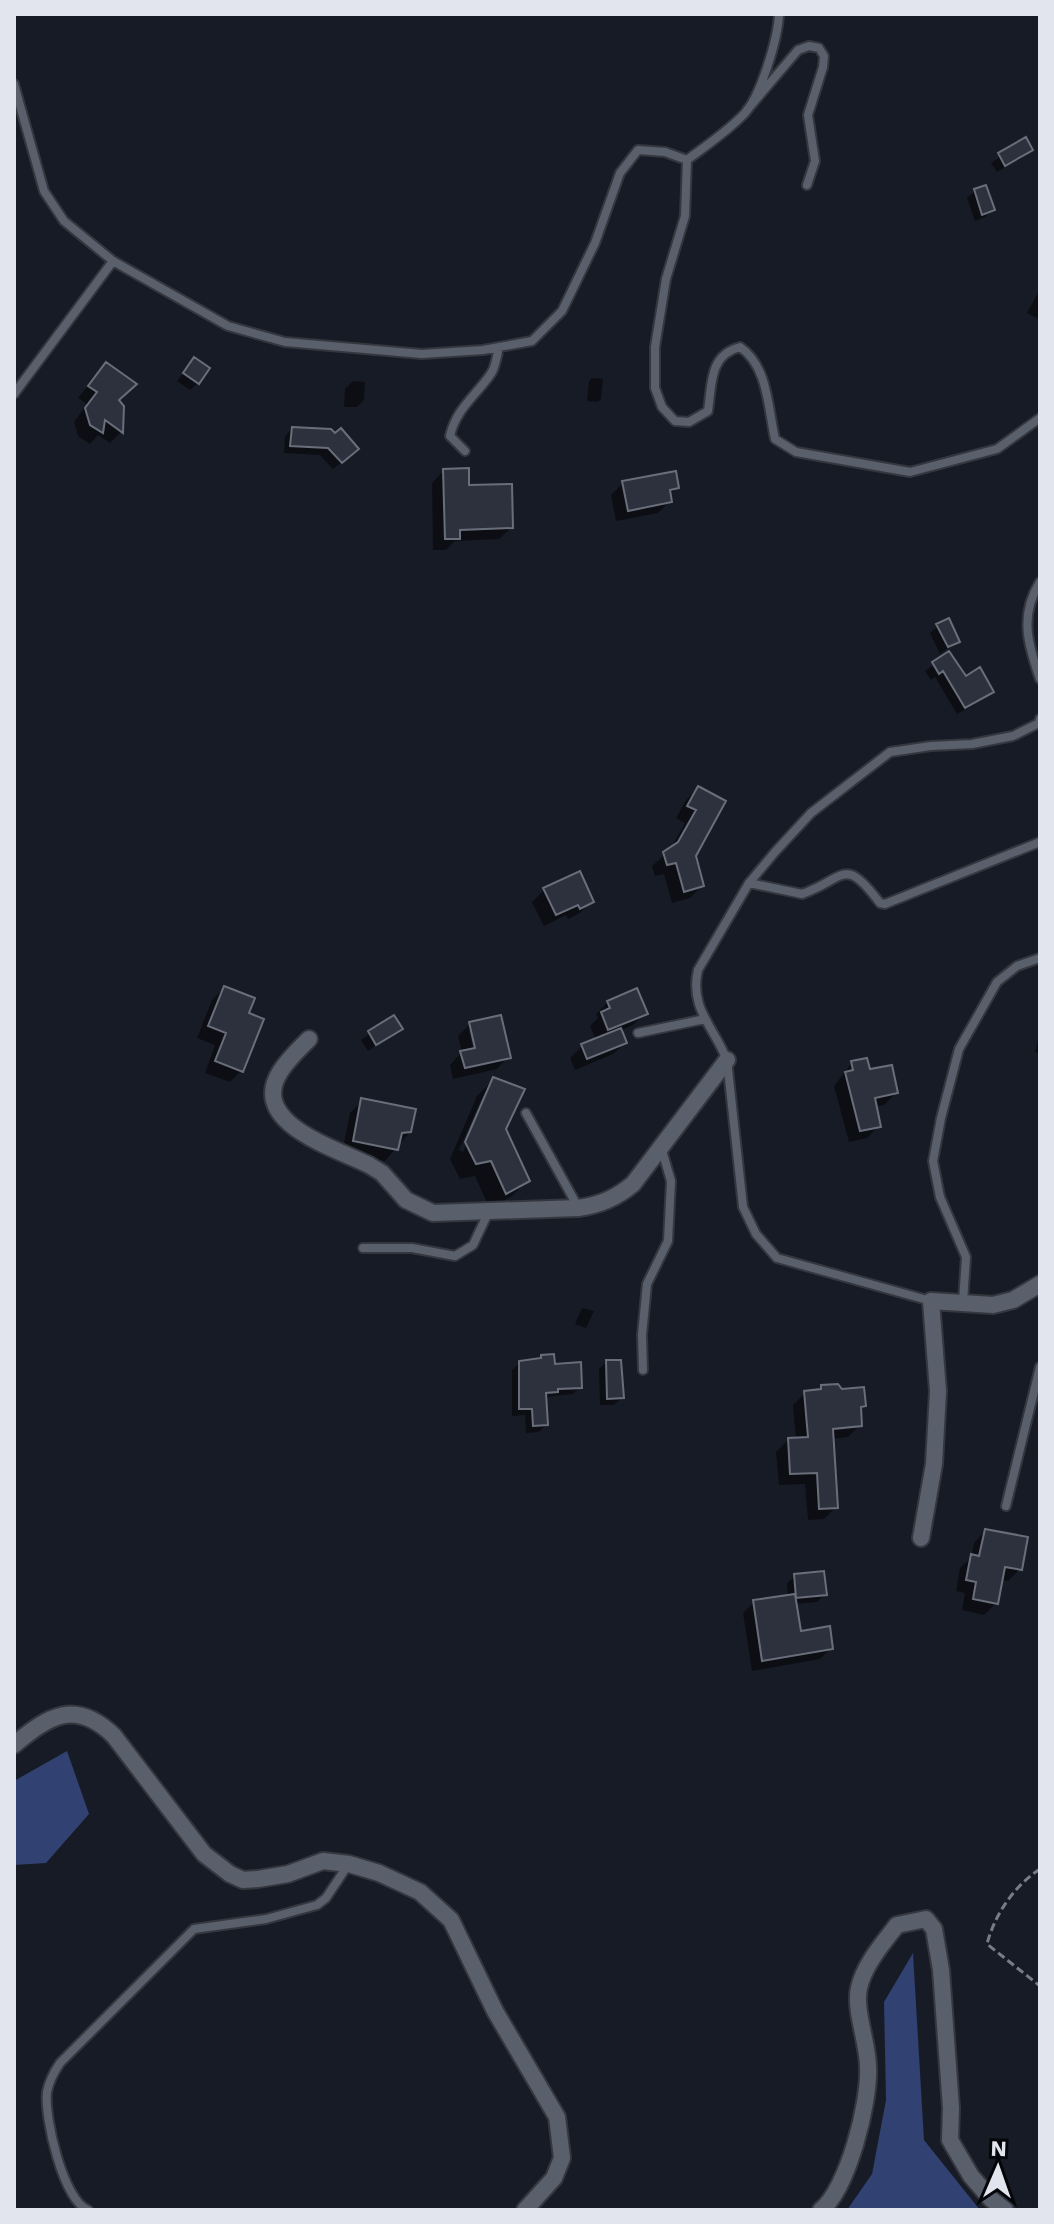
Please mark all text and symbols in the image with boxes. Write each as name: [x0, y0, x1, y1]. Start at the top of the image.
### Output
north arrow: [958, 2128, 1038, 2208]
text: N: [990, 2136, 1007, 2161]

